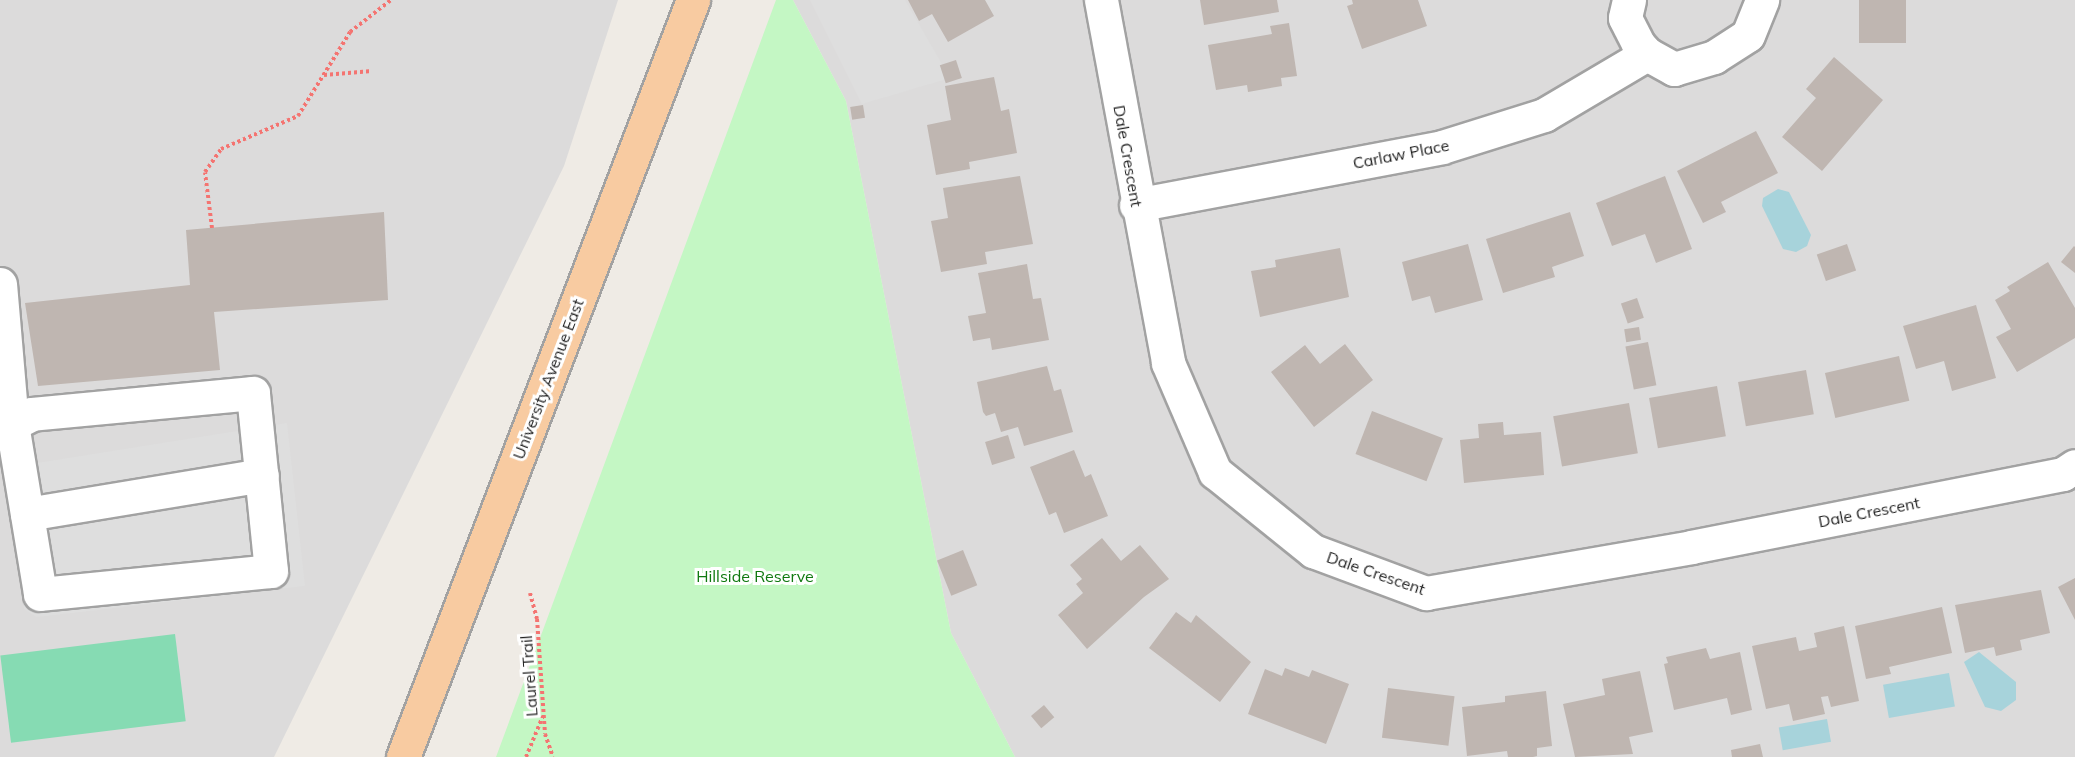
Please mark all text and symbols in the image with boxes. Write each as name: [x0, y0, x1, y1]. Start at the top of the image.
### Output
street label: Dale Crescent: [1110, 104, 1146, 208]
street label: Carlaw Place: [1351, 135, 1451, 173]
street label: University Avenue East: [509, 296, 587, 462]
street label: Dale Crescent: [1817, 493, 1921, 531]
street label: Dale Crescent: [1324, 547, 1428, 599]
park label: Hillside Reserve: [696, 566, 814, 586]
street label: Laurel Trail: [517, 635, 541, 717]

